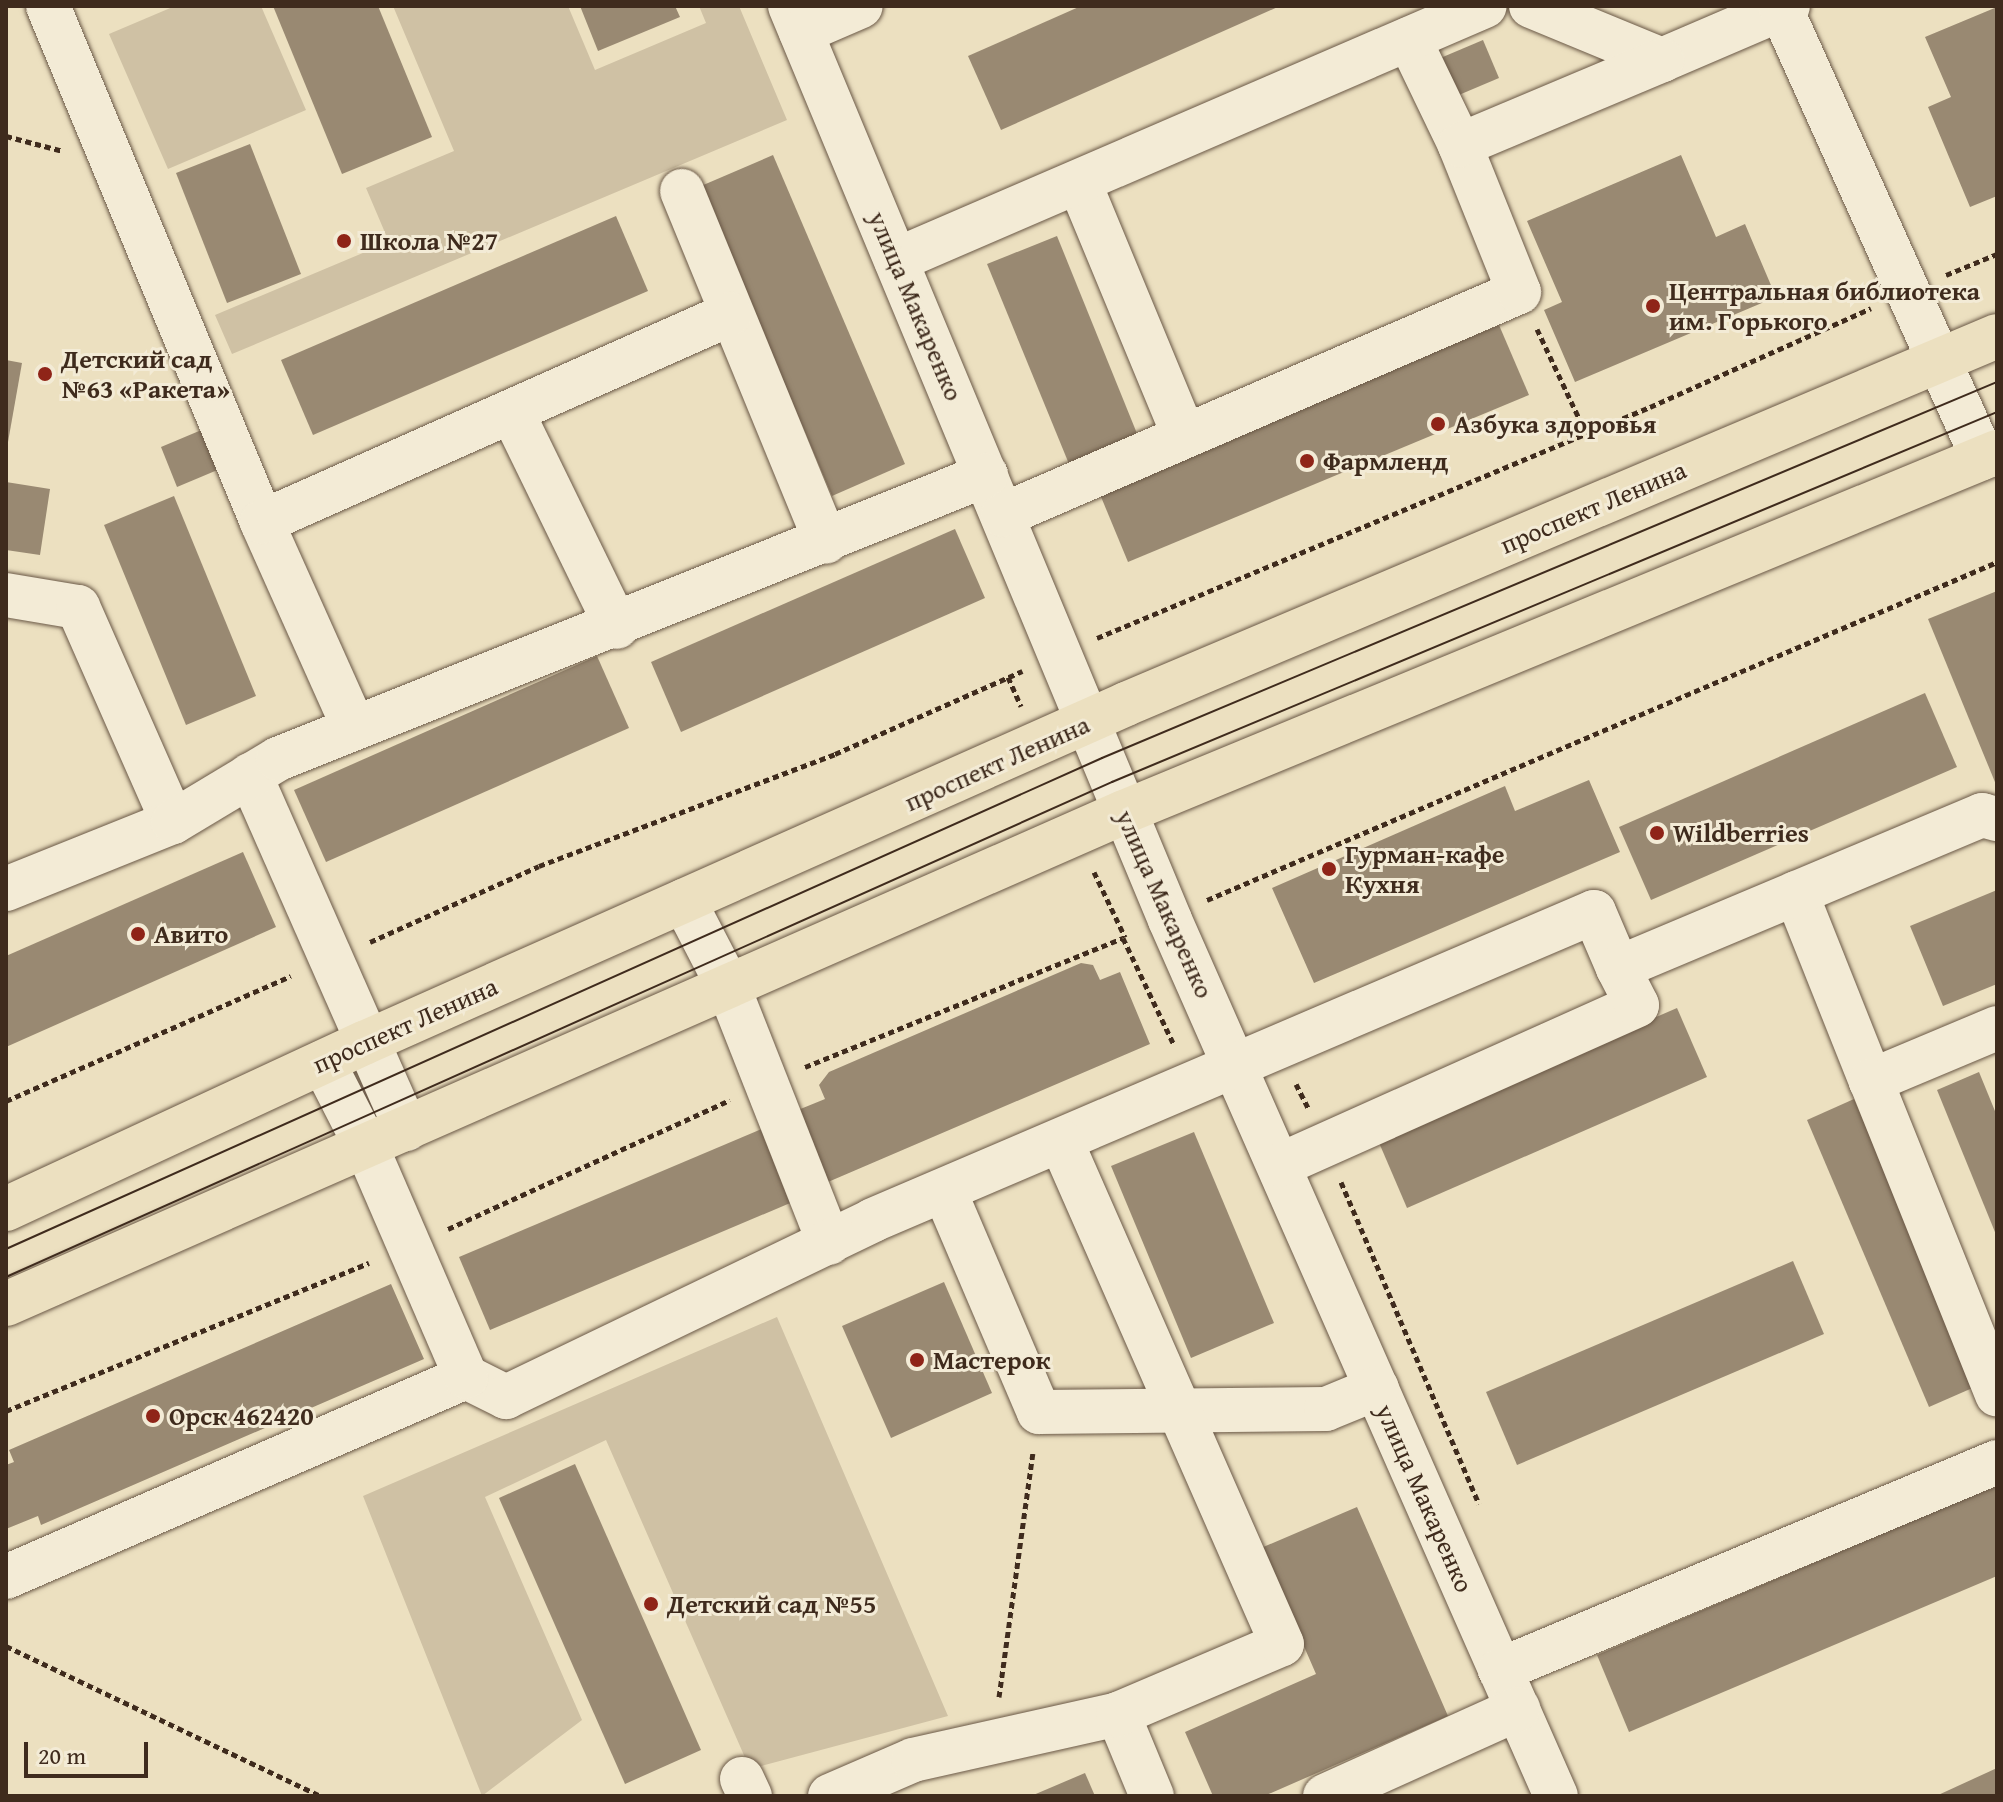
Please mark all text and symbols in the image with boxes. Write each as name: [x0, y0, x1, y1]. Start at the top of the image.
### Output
street label: улица Макаренко: [862, 207, 970, 405]
place label: Школа №27: [360, 225, 498, 257]
marker: Школа №27: [335, 232, 353, 250]
place label: Центральная библиотека им. Горького: [1669, 275, 1980, 336]
marker: Центральная библиотека им. Горького: [1644, 297, 1662, 315]
place label: Детский сад №63 «Ракета»: [61, 343, 230, 404]
marker: Детский сад №63 «Ракета»: [36, 365, 54, 383]
place label: Азбука здоровья: [1454, 408, 1656, 440]
marker: Азбука здоровья: [1429, 415, 1447, 433]
place label: Фармленд: [1323, 445, 1448, 477]
marker: Фармленд: [1298, 452, 1316, 470]
street label: проспект Ленина: [1495, 454, 1691, 560]
street label: проспект Ленина: [900, 708, 1094, 818]
street label: улица Макаренко: [1109, 805, 1221, 1003]
place label: Wildberries: [1673, 817, 1809, 849]
marker: Wildberries: [1648, 824, 1666, 842]
place label: Гурман-кафе Кухня: [1345, 838, 1504, 900]
marker: Гурман-кафе Кухня: [1320, 860, 1338, 878]
place label: Авито: [154, 918, 228, 950]
marker: Авито: [129, 925, 147, 943]
street label: проспект Ленина: [308, 970, 502, 1080]
place label: Мастерок: [933, 1344, 1050, 1376]
marker: Мастерок: [908, 1351, 926, 1369]
street label: улица Макаренко: [1369, 1399, 1481, 1597]
place label: Орск 462420: [169, 1400, 314, 1432]
marker: Орск 462420: [144, 1407, 162, 1425]
place label: Детский сад №55: [667, 1588, 877, 1620]
marker: Детский сад №55: [642, 1595, 660, 1613]
scale bar: [28, 1726, 152, 1776]
text: 20 m: [38, 1738, 86, 1773]

